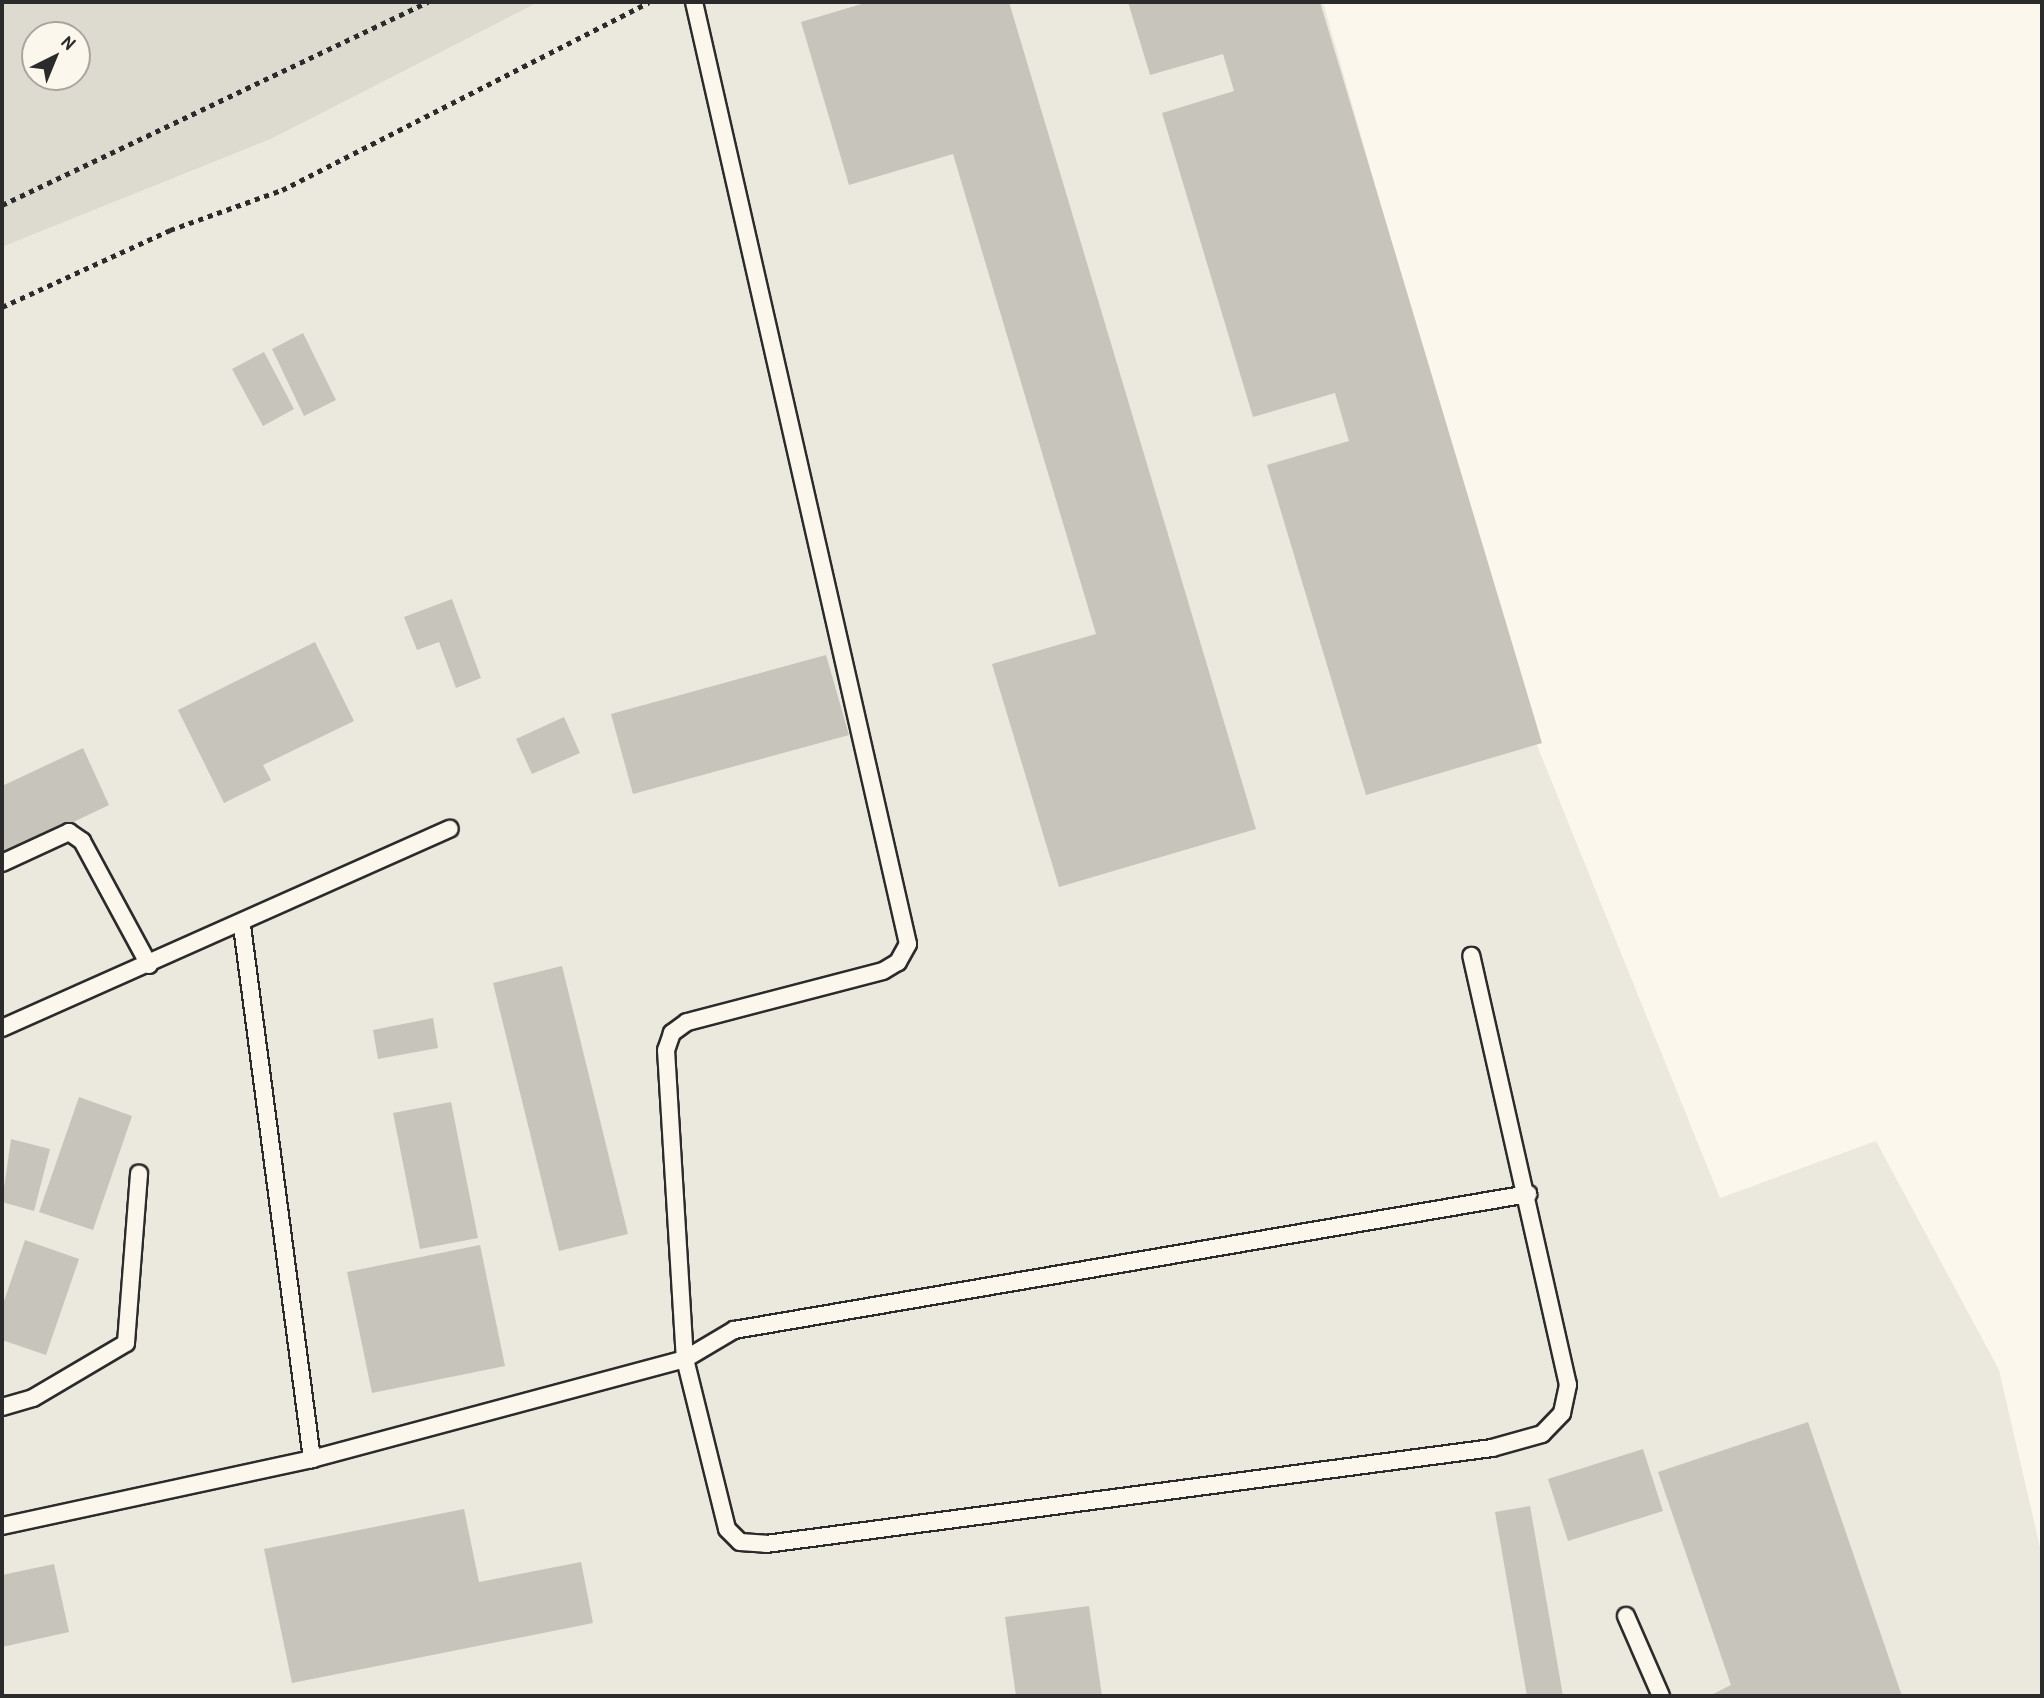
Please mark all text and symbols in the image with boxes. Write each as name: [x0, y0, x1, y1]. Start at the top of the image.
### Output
north arrow: [21, 21, 91, 91]
text: N: [56, 29, 82, 55]

